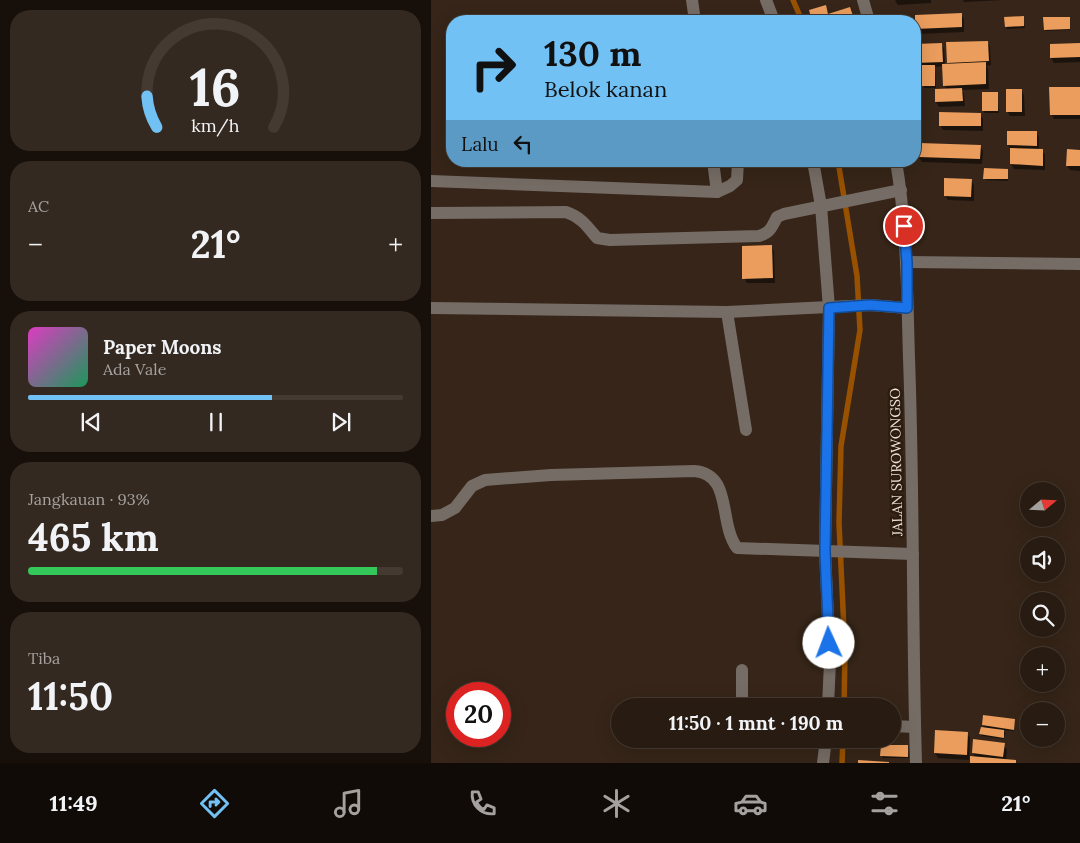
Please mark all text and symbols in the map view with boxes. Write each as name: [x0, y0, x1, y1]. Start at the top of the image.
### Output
text: 130 m: [544, 31, 641, 76]
icon: right: [461, 35, 526, 100]
text: 16: [190, 54, 241, 120]
text: Belok kanan: [544, 75, 667, 103]
text: km/h: [191, 114, 240, 137]
icon: left: [509, 130, 537, 158]
text: Lalu: [461, 132, 499, 156]
text: AC: [28, 196, 49, 216]
pin: [883, 205, 925, 247]
icon: arrive: [890, 212, 918, 240]
text: 21°: [190, 220, 241, 268]
text: −: [28, 227, 43, 263]
text: +: [388, 227, 403, 263]
text: Paper Moons: [103, 335, 222, 359]
text: Ada Vale: [103, 359, 166, 379]
street label: JALAN SUROWONGSO: [886, 388, 906, 537]
icon: previous: [77, 408, 105, 436]
icon: pause: [202, 408, 230, 436]
icon: next: [327, 408, 355, 436]
north arrow: [1020, 482, 1065, 528]
map controls: [1020, 482, 1065, 747]
text: Jangkauan · 93%: [28, 489, 150, 509]
text: 465 km: [28, 513, 159, 561]
button: sound: [1020, 537, 1065, 582]
button: search: [1020, 592, 1065, 637]
position arrow: [802, 616, 854, 668]
button: +: [1020, 647, 1065, 692]
text: Tiba: [28, 648, 60, 668]
text: 11:50: [28, 672, 113, 720]
speed limit sign: 20: [446, 682, 511, 747]
button: −: [1020, 702, 1065, 747]
text: 11:50 · 1 mnt · 190 m: [669, 711, 843, 735]
icon: directions: [197, 786, 232, 821]
icon: music: [331, 786, 366, 821]
icon: phone: [465, 786, 500, 821]
icon: climate: [599, 786, 634, 821]
icon: car: [733, 786, 768, 821]
icon: filters: [867, 786, 902, 821]
text: 11:49: [50, 789, 98, 817]
text: 21°: [1001, 789, 1030, 817]

